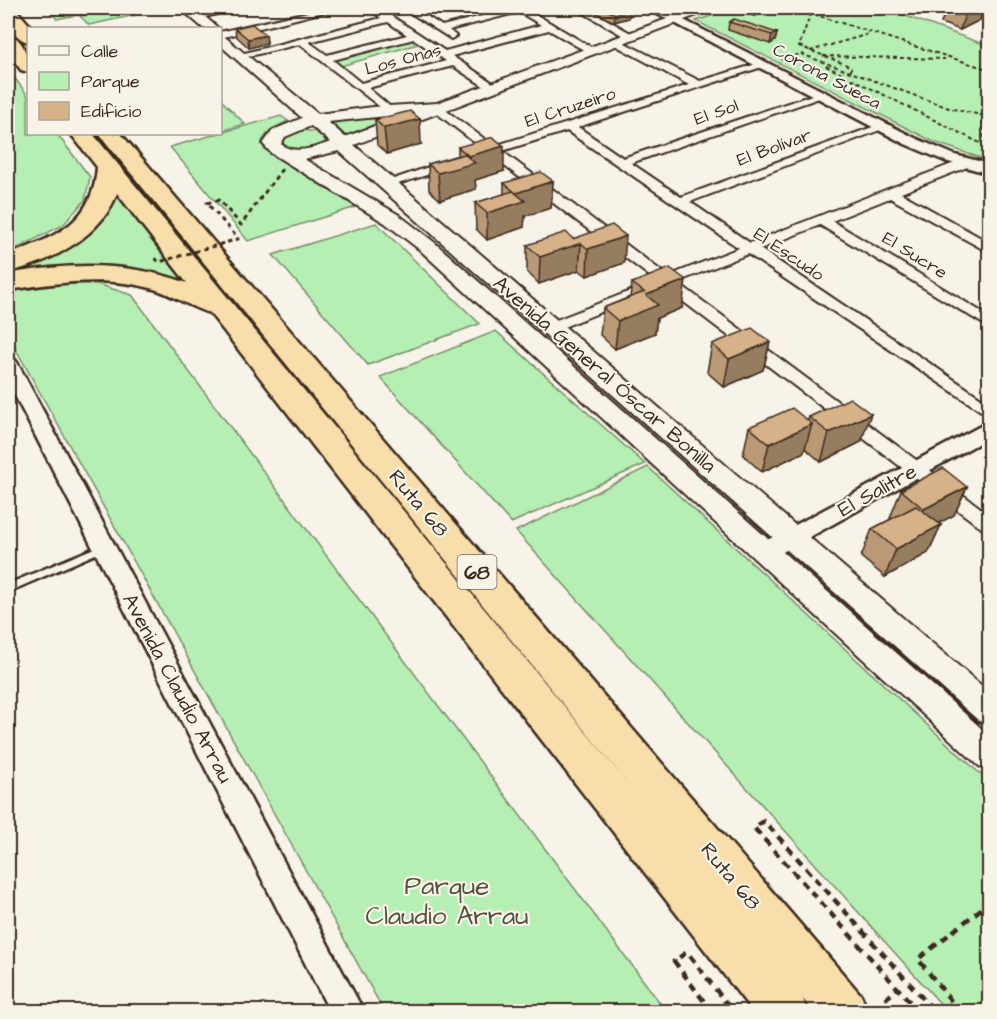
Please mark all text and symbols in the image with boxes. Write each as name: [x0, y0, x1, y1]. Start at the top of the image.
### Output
legend: [27, 27, 222, 135]
street label: Los Onas: [362, 37, 444, 82]
street label: Corona Sueca: [768, 37, 885, 115]
text: Calle: [81, 39, 119, 64]
text: Parque: [81, 69, 140, 94]
street label: El Cruzeiro: [522, 81, 619, 134]
street label: El Sol: [691, 93, 742, 132]
text: Edificio: [81, 99, 141, 124]
street label: El Bolívar: [733, 122, 815, 172]
street label: El Escudo: [748, 222, 829, 287]
street label: El Sucre: [877, 226, 952, 285]
street label: Avenida General Óscar Bonilla: [487, 269, 723, 480]
street label: El Salitre: [832, 457, 922, 524]
street label: Ruta 68: [382, 463, 456, 544]
road number: 68: [458, 555, 496, 589]
street label: Avenida Claudio Arrau: [115, 588, 240, 788]
street label: Ruta 68: [694, 836, 768, 917]
park label: Parque Claudio Arrau: [365, 868, 529, 934]

